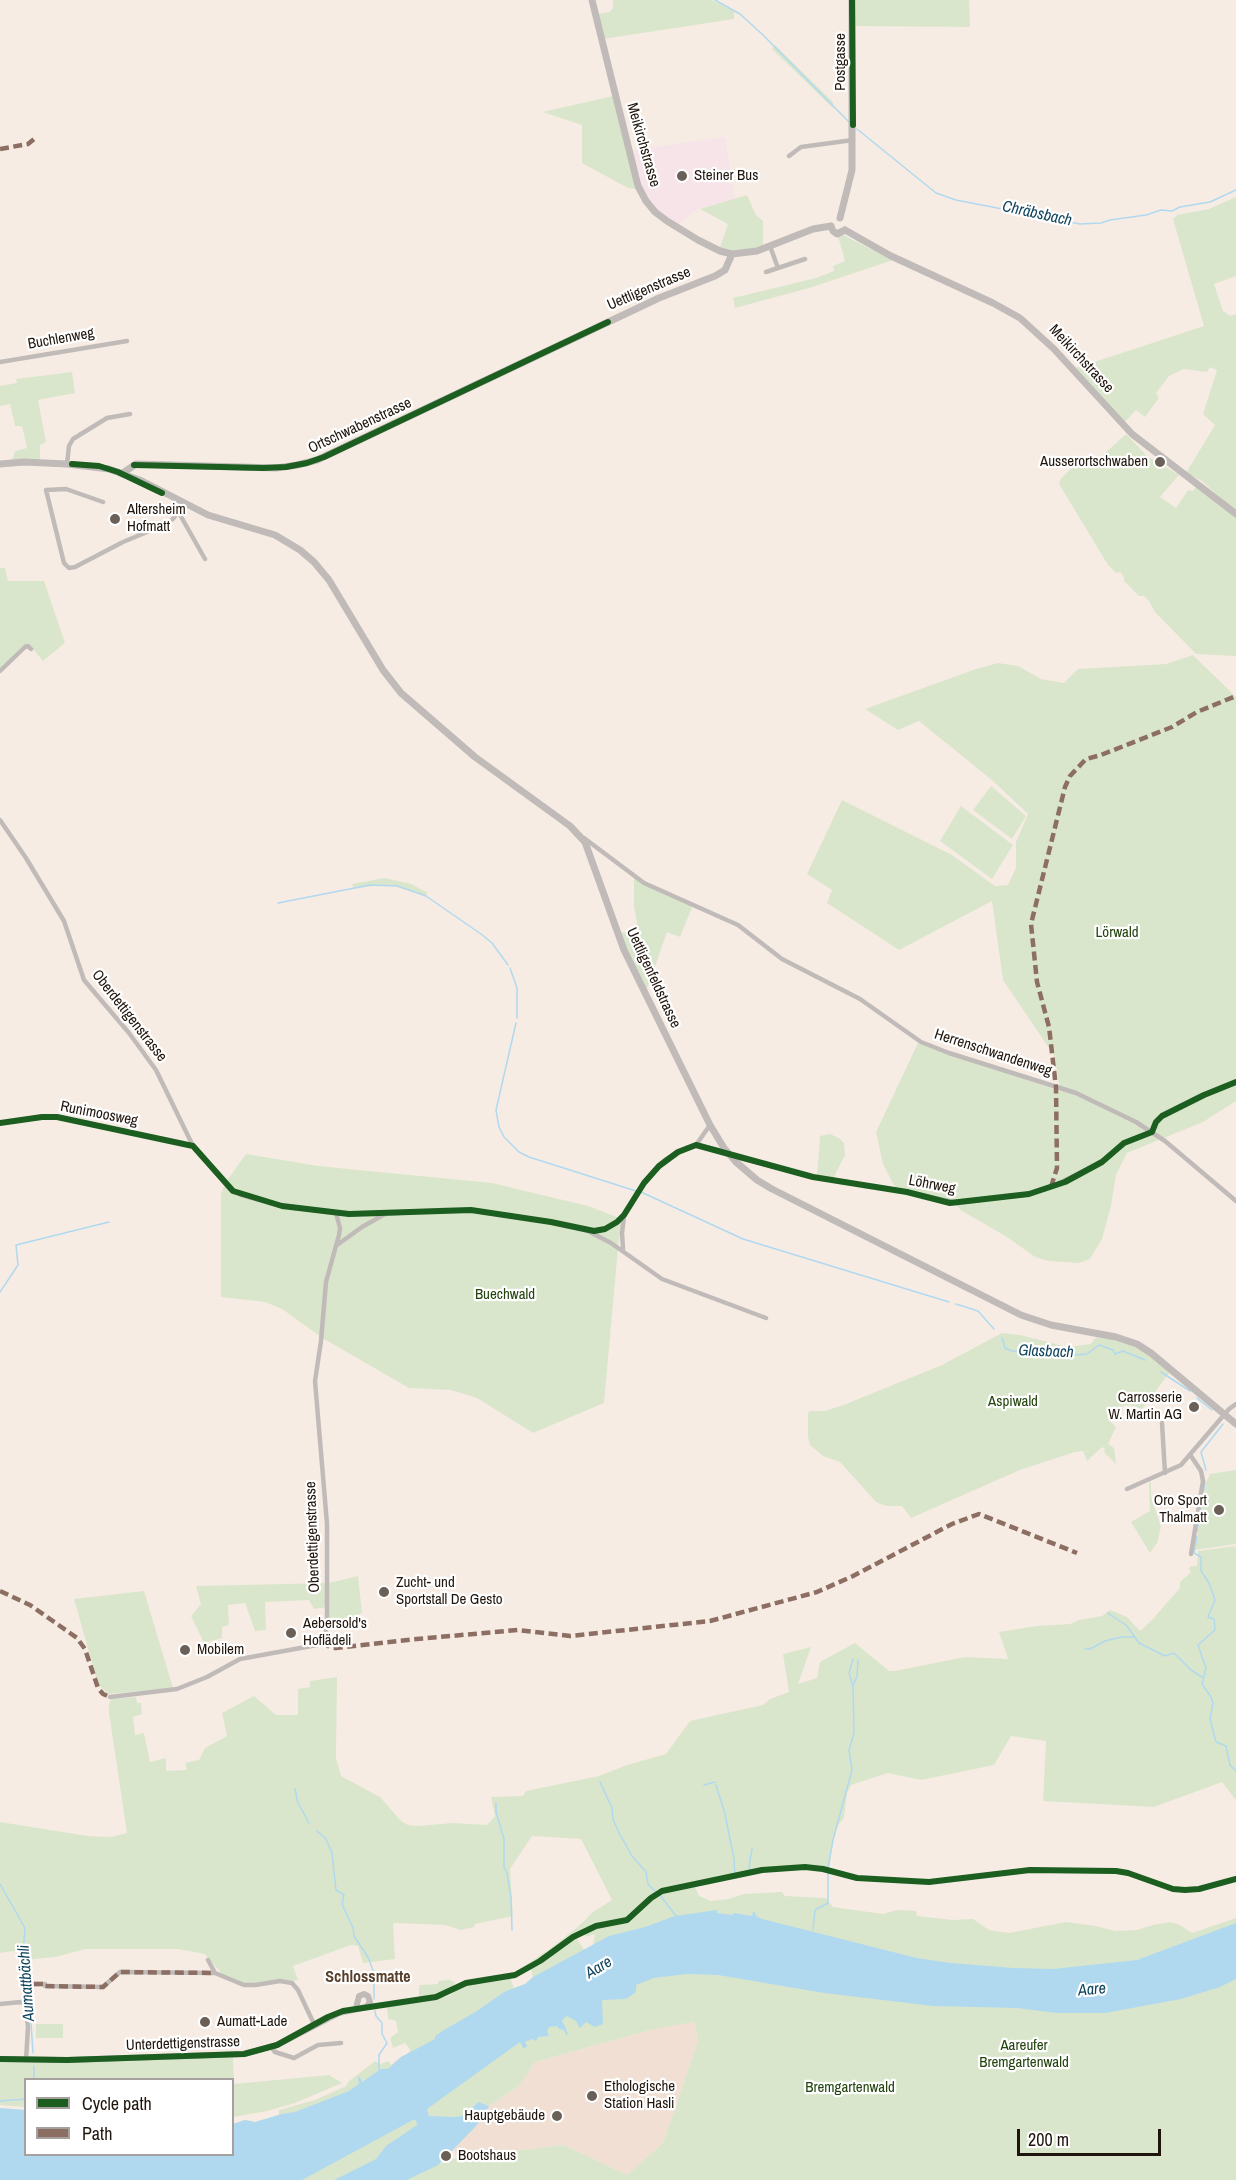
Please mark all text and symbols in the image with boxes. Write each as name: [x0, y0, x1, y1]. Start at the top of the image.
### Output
street label: Postgasse: [832, 33, 850, 91]
street label: Meikirchstrasse: [622, 101, 664, 189]
place label: Steiner Bus: [694, 167, 758, 185]
marker: Steiner Bus: [675, 169, 689, 183]
water label: Chräbsbach: [1000, 197, 1074, 231]
street label: Uettligenstrasse: [605, 263, 693, 315]
street label: Meikirchstrasse: [1045, 321, 1117, 397]
street label: Buchlenweg: [26, 324, 96, 354]
street label: Ortschwabenstrasse: [305, 394, 415, 458]
place label: Ausserortschwaben: [1040, 453, 1148, 471]
marker: Ausserortschwaben: [1153, 455, 1167, 469]
place label: Altersheim Hofmatt: [127, 501, 186, 536]
marker: Altersheim Hofmatt: [108, 512, 122, 526]
park label: Lörwald: [1095, 924, 1139, 942]
street label: Uettligenfeldstrasse: [622, 925, 684, 1031]
street label: Oberdettigenstrasse: [88, 967, 170, 1065]
street label: Herrenschwandenweg: [932, 1026, 1054, 1080]
street label: Runimoosweg: [59, 1098, 139, 1130]
street label: Löhrweg: [907, 1172, 957, 1198]
park label: Buechwald: [475, 1286, 535, 1304]
water label: Glasbach: [1018, 1341, 1074, 1363]
place label: Carrosserie W. Martin AG: [1108, 1389, 1182, 1424]
park label: Aspiwald: [988, 1393, 1038, 1411]
marker: Carrosserie W. Martin AG: [1187, 1400, 1201, 1414]
street label: Oberdettigenstrasse: [302, 1481, 324, 1593]
place label: Oro Sport Thalmatt: [1154, 1492, 1207, 1527]
marker: Oro Sport Thalmatt: [1212, 1503, 1226, 1517]
place label: Zucht- und Sportstall De Gesto: [396, 1574, 503, 1609]
marker: Zucht- und Sportstall De Gesto: [377, 1585, 391, 1599]
place label: Aebersold's Hoflädeli: [303, 1615, 367, 1650]
marker: Aebersold's Hoflädeli: [284, 1626, 298, 1640]
place label: Mobilem: [197, 1641, 244, 1659]
marker: Mobilem: [178, 1643, 192, 1657]
water label: Aumattbächli: [15, 1944, 39, 2022]
water label: Aare: [582, 1953, 616, 1983]
district label: Schlossmatte: [325, 1968, 411, 1988]
water label: Aare: [1077, 1979, 1107, 2001]
place label: Aumatt-Lade: [217, 2013, 287, 2031]
marker: Aumatt-Lade: [198, 2015, 212, 2029]
street label: Unterdettigenstrasse: [126, 2033, 240, 2055]
park label: Aareufer Bremgartenwald: [979, 2037, 1069, 2072]
legend: [24, 2078, 234, 2156]
place label: Ethologische Station Hasli: [604, 2078, 675, 2113]
park label: Bremgartenwald: [805, 2079, 895, 2097]
marker: Ethologische Station Hasli: [585, 2089, 599, 2103]
text: Cycle path: [82, 2091, 152, 2116]
place label: Hauptgebäude: [464, 2107, 545, 2125]
marker: Hauptgebäude: [550, 2109, 564, 2123]
scale bar: [1020, 2117, 1164, 2155]
text: Path: [82, 2121, 112, 2146]
text: 200 m: [1028, 2127, 1069, 2152]
place label: Bootshaus: [458, 2147, 516, 2165]
marker: Bootshaus: [439, 2149, 453, 2163]

